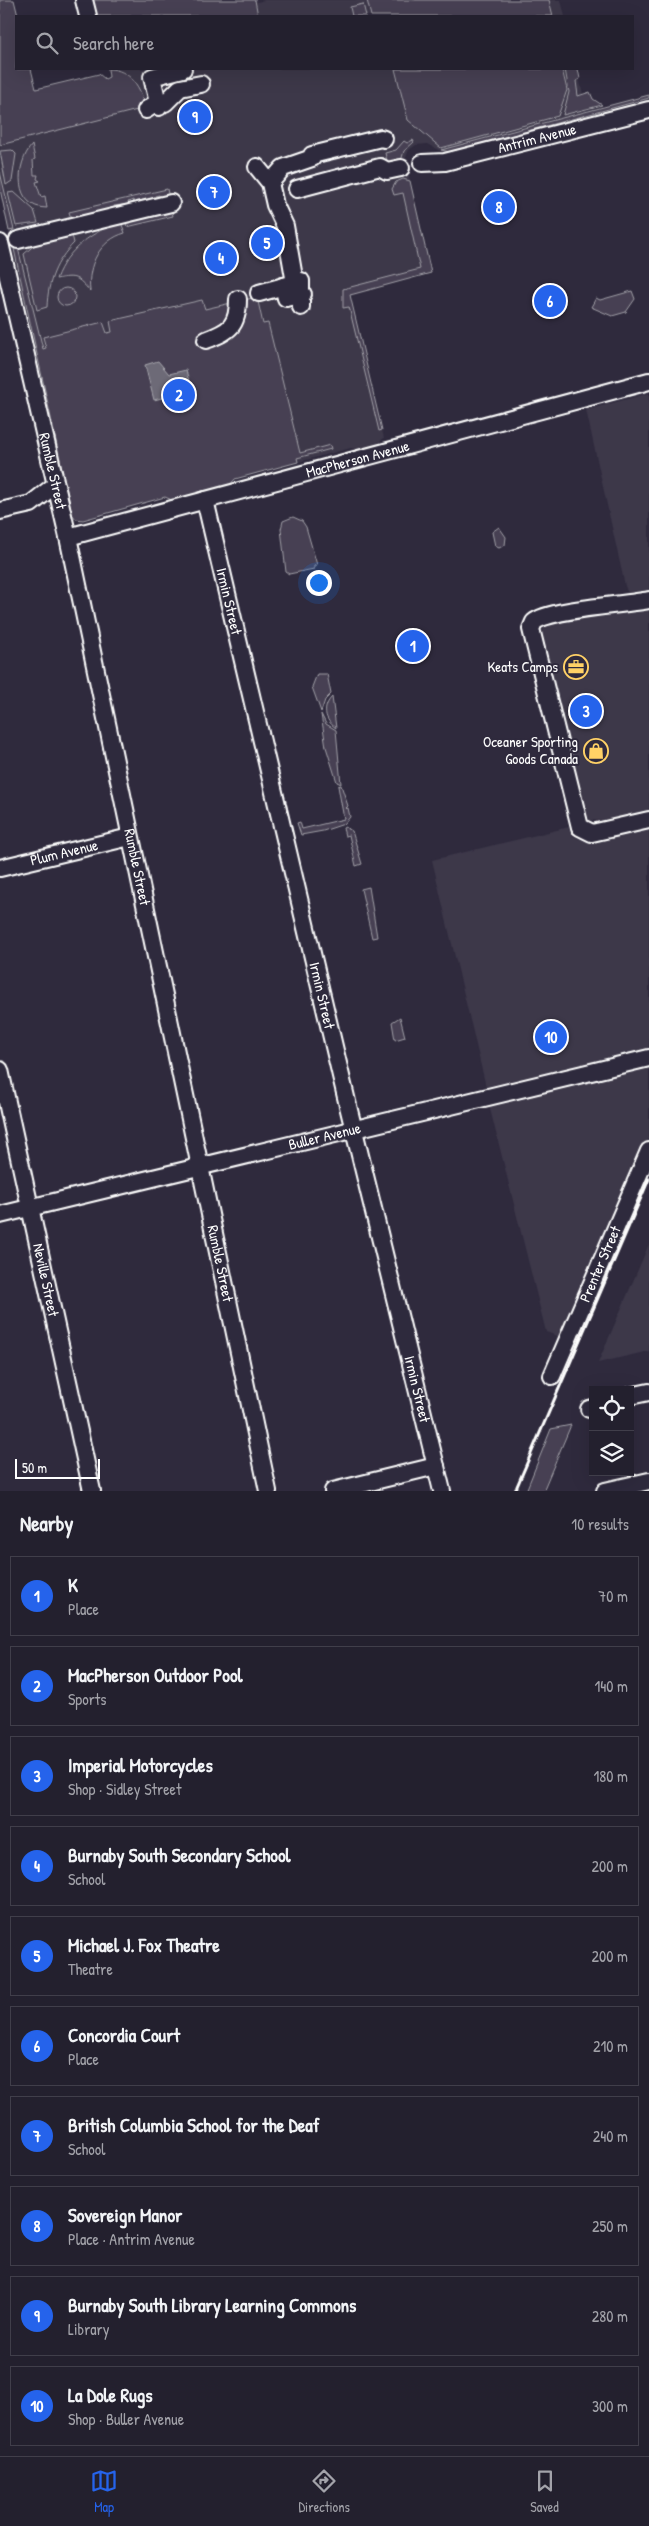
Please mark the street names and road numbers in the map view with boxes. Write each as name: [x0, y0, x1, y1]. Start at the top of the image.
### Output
street label: Antrim Avenue: [495, 118, 578, 158]
street label: Rumble Street: [34, 431, 72, 512]
street label: MacPherson Avenue: [304, 435, 412, 483]
street label: Irmin Street: [211, 566, 248, 637]
street label: Rumble Street: [119, 827, 156, 908]
street label: Plum Avenue: [28, 834, 100, 870]
street label: Irmin Street: [304, 960, 341, 1032]
street label: Buller Avenue: [286, 1117, 363, 1155]
street label: Prenter Street: [574, 1222, 626, 1305]
street label: Rumble Street: [203, 1223, 239, 1304]
street label: Neville Street: [28, 1241, 65, 1319]
street label: Irmin Street: [399, 1353, 436, 1425]

